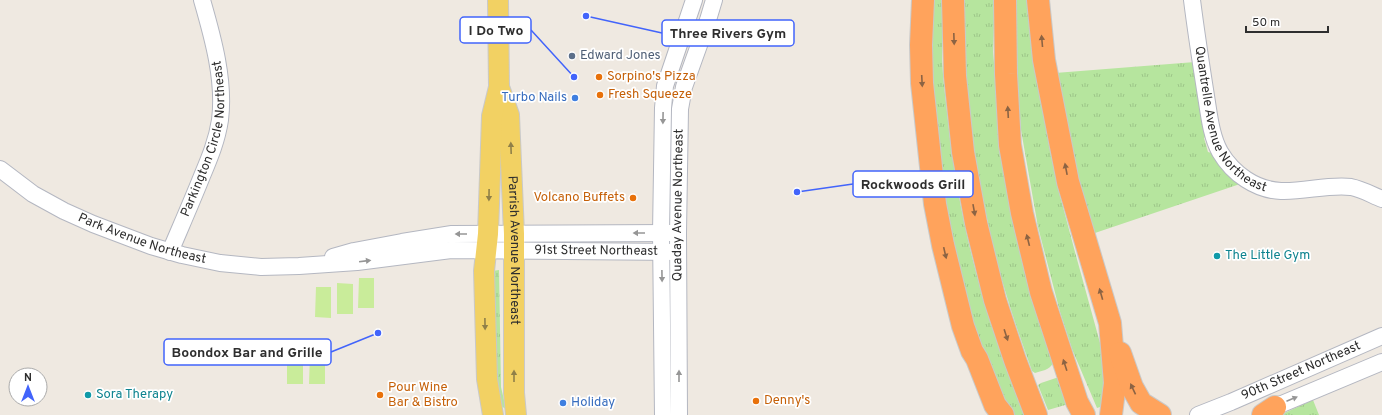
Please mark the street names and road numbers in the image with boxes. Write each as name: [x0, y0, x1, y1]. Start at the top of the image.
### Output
street label: Quantrelle Avenue Northeast: [1190, 45, 1269, 196]
street label: Parkington Circle Northeast: [178, 59, 229, 219]
street label: Quaday Avenue Northeast: [670, 128, 688, 281]
street label: Parrish Avenue Northeast: [504, 175, 522, 325]
street label: Park Avenue Northeast: [75, 210, 208, 268]
street label: 91st Street Northeast: [534, 243, 658, 260]
street label: 90th Street Northeast: [1239, 338, 1363, 404]

